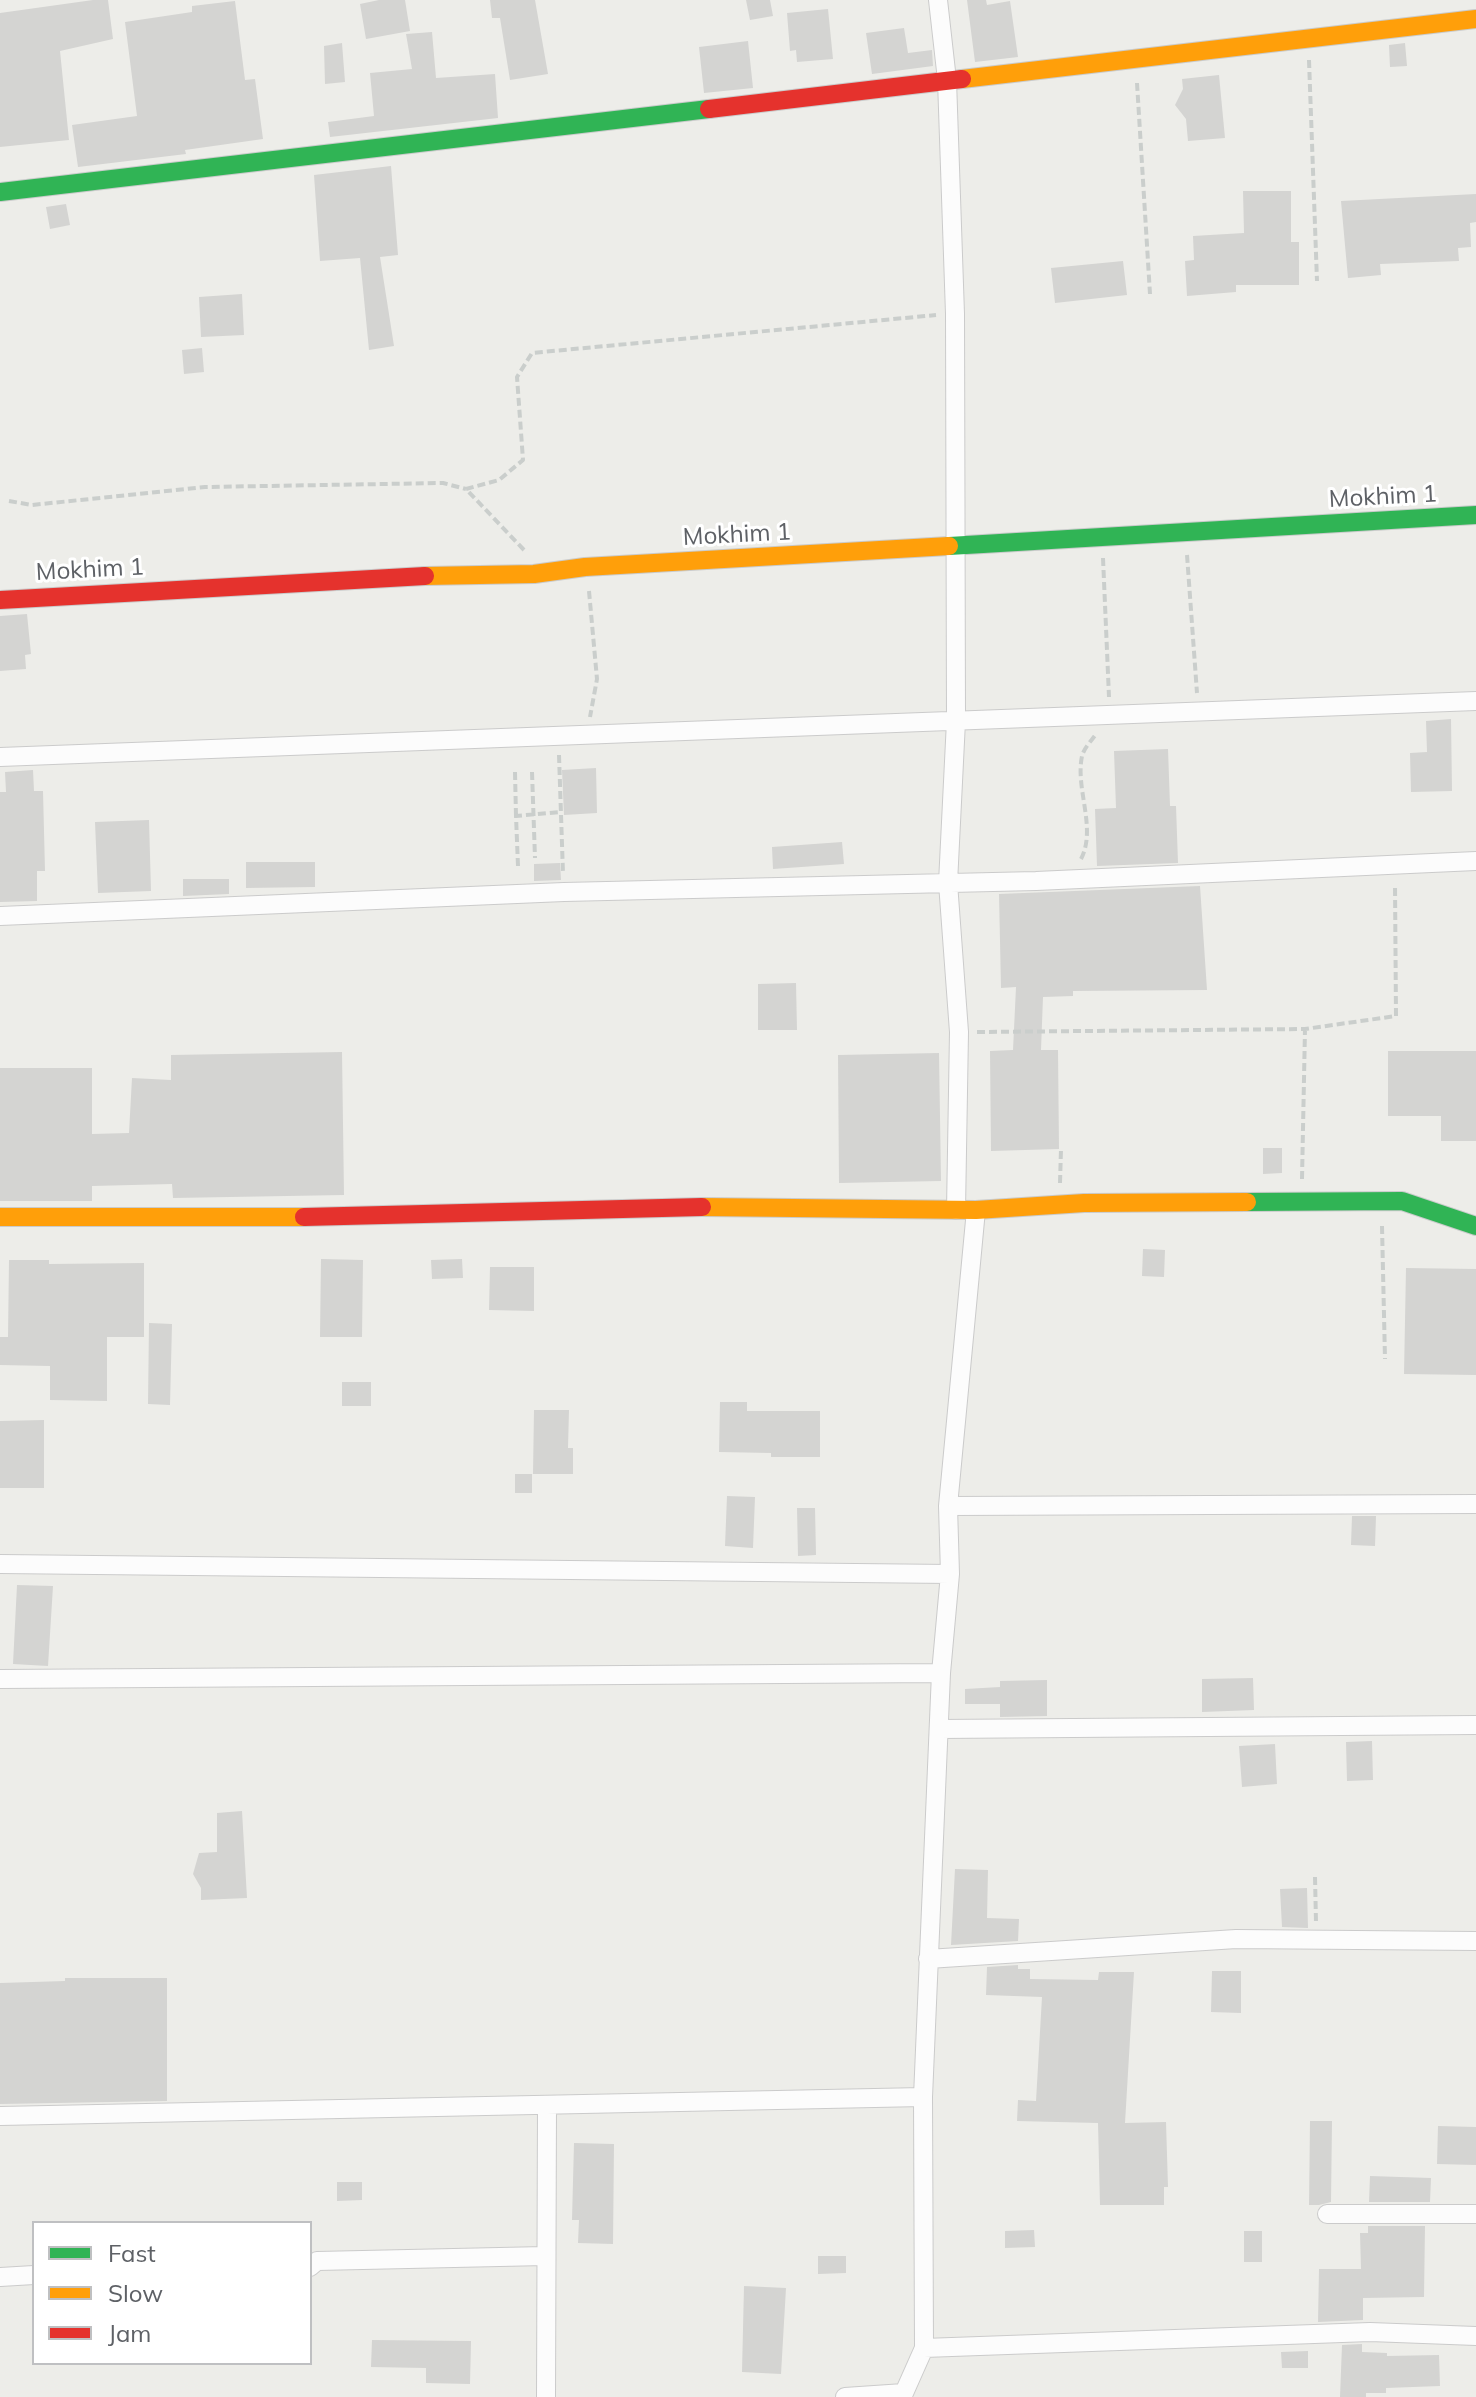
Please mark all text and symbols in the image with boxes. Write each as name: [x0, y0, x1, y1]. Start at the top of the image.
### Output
street label: Mokhim 1: [1328, 480, 1438, 514]
street label: Mokhim 1: [682, 518, 792, 552]
street label: Mokhim 1: [35, 553, 145, 587]
legend: [32, 2221, 312, 2365]
text: Fast: [108, 2238, 156, 2268]
text: Slow: [108, 2278, 163, 2308]
text: Jam: [108, 2318, 151, 2348]

